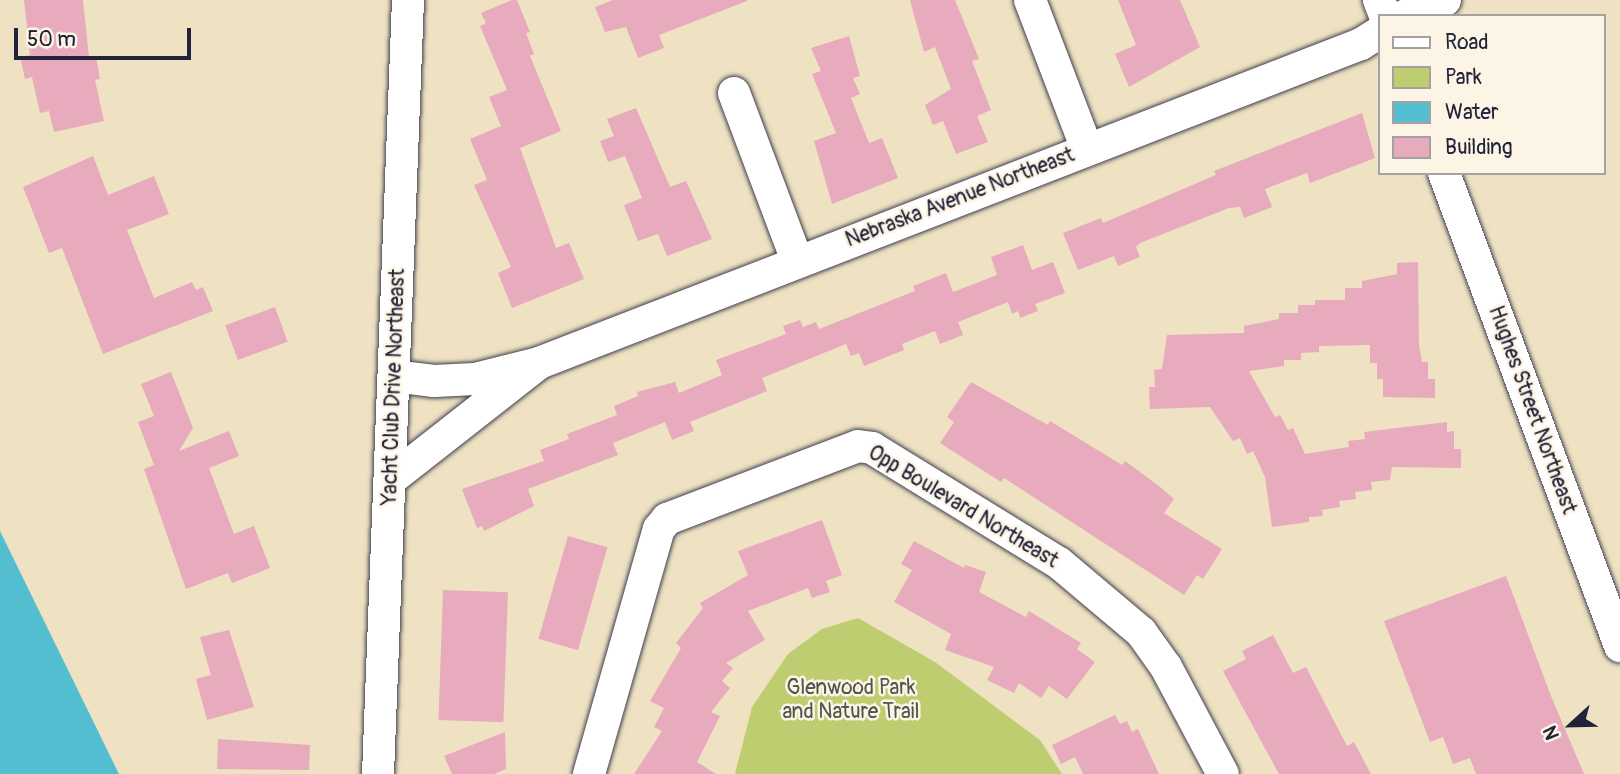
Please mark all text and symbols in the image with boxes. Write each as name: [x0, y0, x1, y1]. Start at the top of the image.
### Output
scale bar: [18, 14, 194, 58]
legend: [1378, 14, 1606, 175]
text: 50 m: [27, 26, 76, 53]
text: Road: [1445, 29, 1489, 56]
text: Park: [1445, 64, 1482, 91]
text: Water: [1445, 99, 1498, 126]
text: Building: [1445, 134, 1512, 161]
street label: Nebraska Avenue Northeast: [842, 143, 1078, 253]
street label: Yacht Club Drive Northeast: [377, 268, 411, 506]
street label: Hughes Street Northeast: [1483, 303, 1581, 517]
street label: Opp Boulevard Northeast: [863, 440, 1063, 574]
park label: Glenwood Park and Nature Trail: [782, 675, 920, 725]
north arrow: [1536, 690, 1606, 760]
text: N: [1538, 722, 1565, 743]

